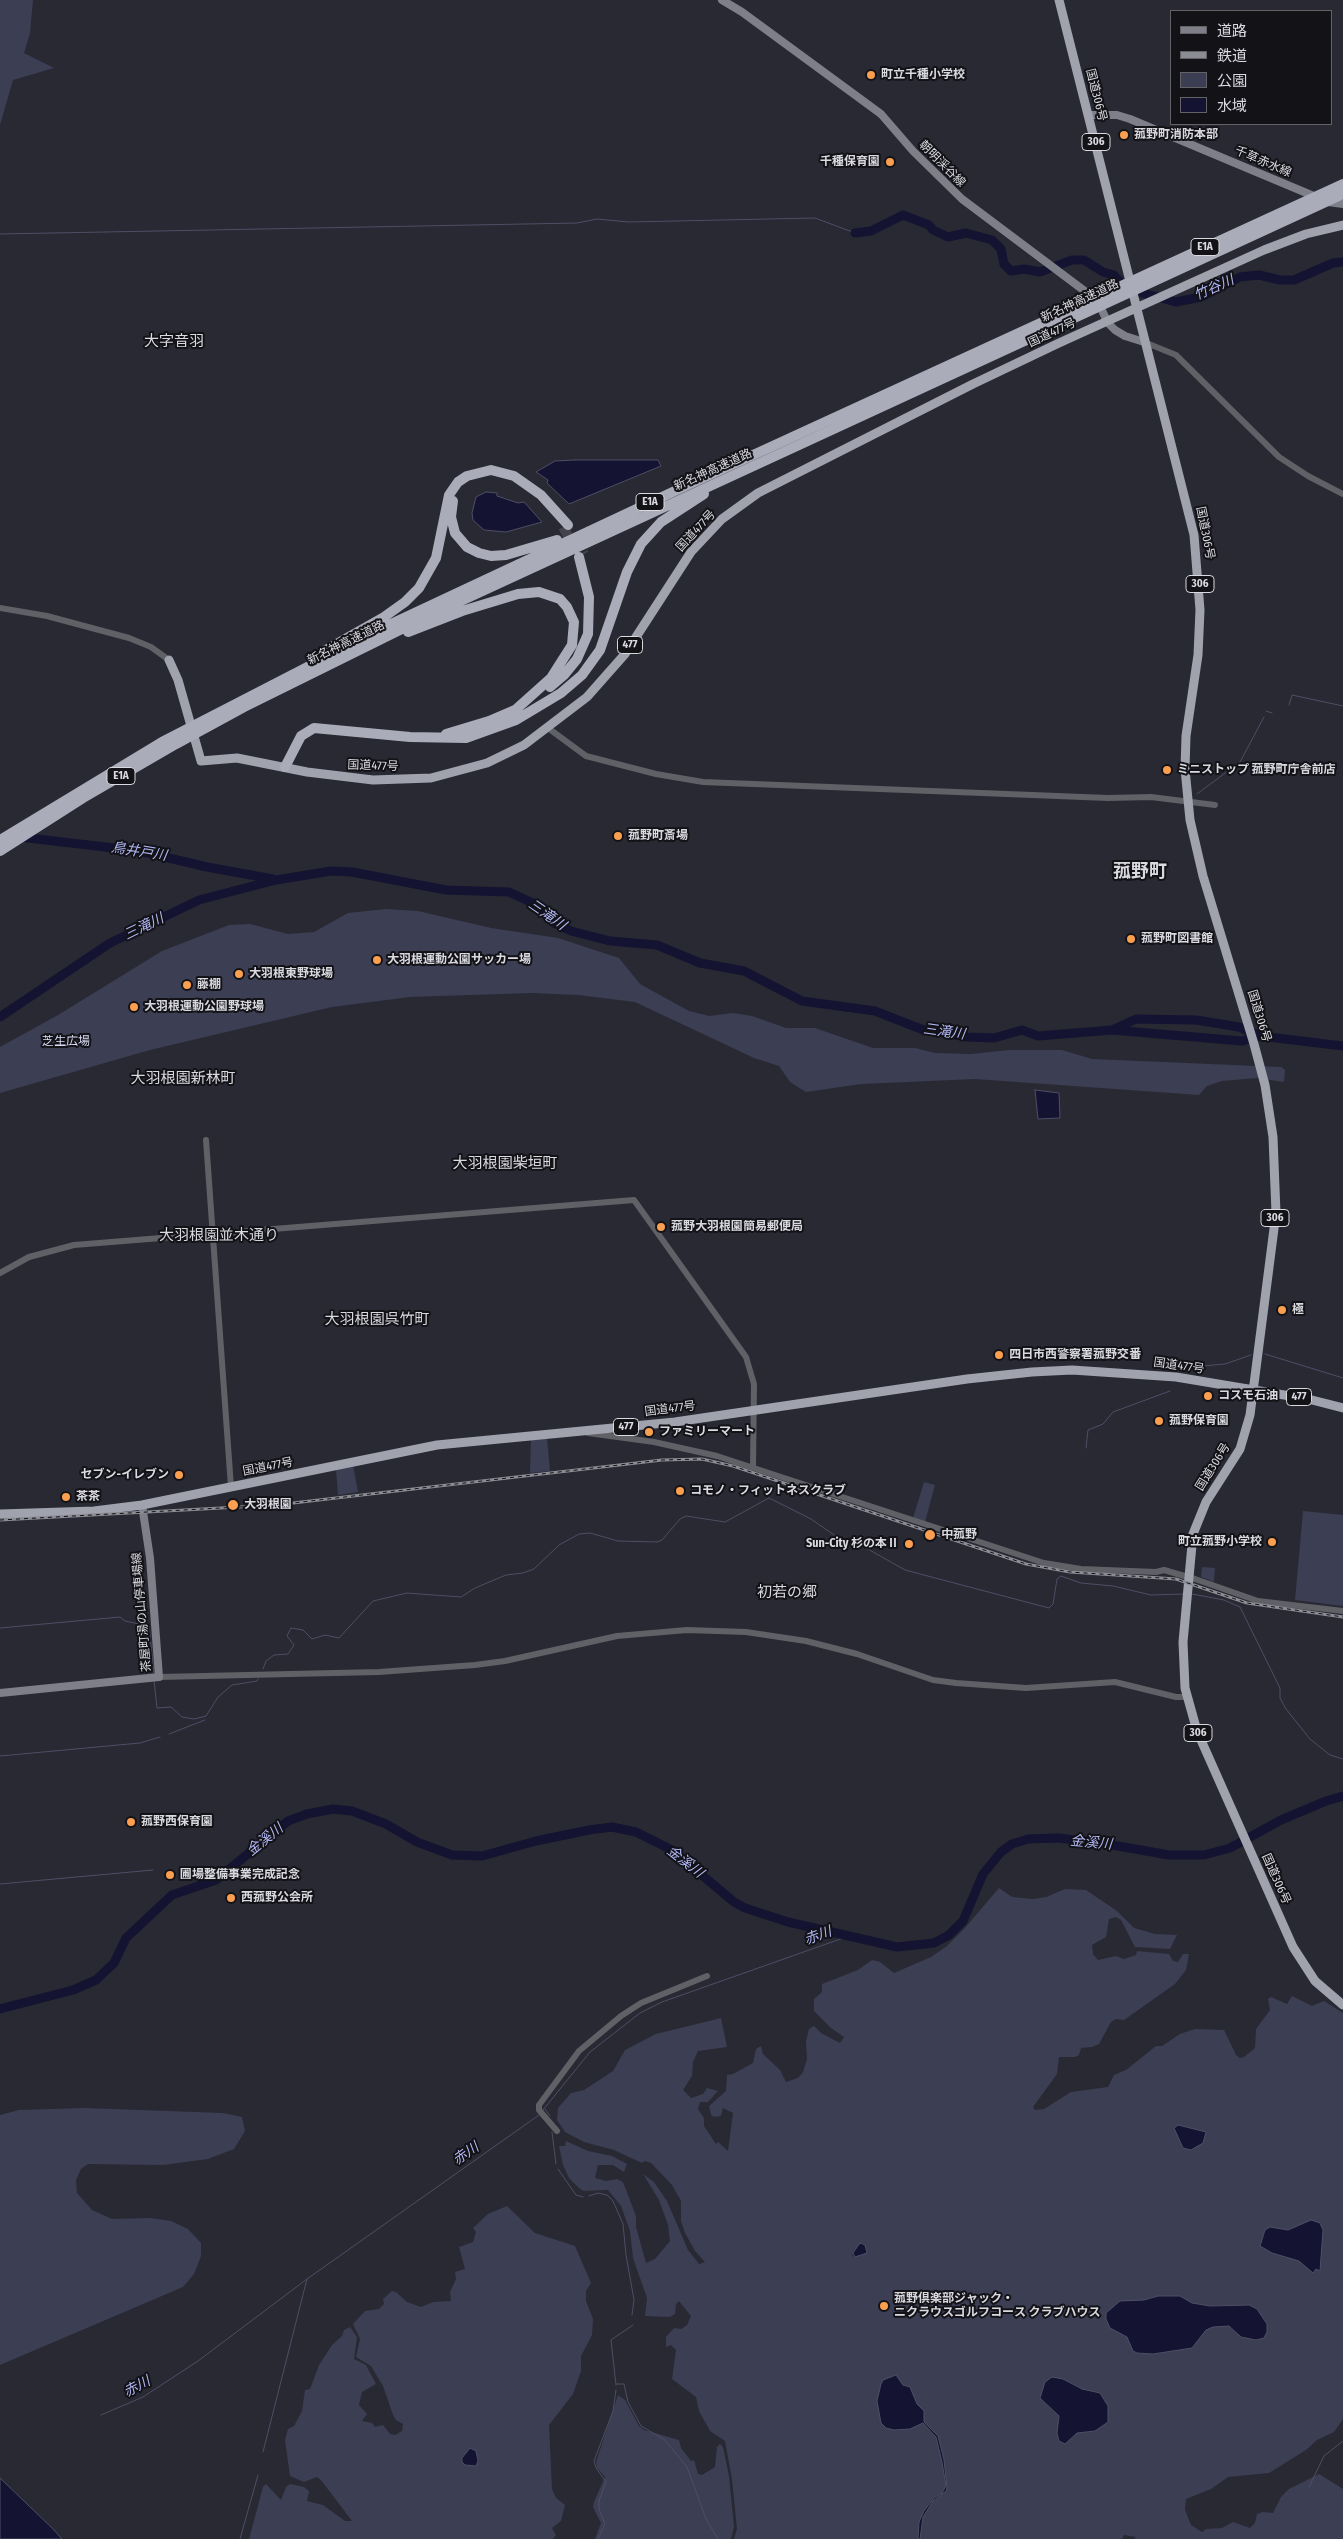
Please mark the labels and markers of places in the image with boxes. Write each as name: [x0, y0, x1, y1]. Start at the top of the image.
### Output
place label: 町立千種小学校: [881, 68, 965, 82]
marker: 町立千種小学校: [865, 69, 877, 81]
place label: 菰野町消防本部: [1134, 128, 1218, 142]
marker: 菰野町消防本部: [1118, 129, 1130, 141]
place label: 千種保育園: [820, 155, 880, 169]
marker: 千種保育園: [884, 156, 896, 168]
place label: ミニストップ 菰野町庁舎前店: [1177, 763, 1335, 777]
marker: ミニストップ 菰野町庁舎前店: [1161, 764, 1173, 776]
place label: 菰野町斎場: [628, 829, 688, 843]
marker: 菰野町斎場: [612, 830, 624, 842]
place label: 菰野町図書館: [1141, 932, 1213, 946]
marker: 菰野町図書館: [1125, 933, 1137, 945]
place label: 大羽根運動公園サッカー場: [387, 953, 531, 967]
marker: 大羽根運動公園サッカー場: [371, 954, 383, 966]
place label: 大羽根東野球場: [249, 967, 333, 981]
marker: 大羽根東野球場: [233, 968, 245, 980]
place label: 藤棚: [197, 978, 221, 992]
marker: 藤棚: [181, 979, 193, 991]
place label: 大羽根運動公園野球場: [144, 1000, 264, 1014]
marker: 大羽根運動公園野球場: [128, 1001, 140, 1013]
place label: 菰野大羽根園簡易郵便局: [671, 1220, 803, 1234]
marker: 菰野大羽根園簡易郵便局: [655, 1221, 667, 1233]
place label: 極: [1292, 1303, 1304, 1317]
marker: 極: [1276, 1304, 1288, 1316]
place label: 四日市西警察署菰野交番: [1009, 1348, 1141, 1362]
marker: 四日市西警察署菰野交番: [993, 1349, 1005, 1361]
place label: コスモ石油: [1218, 1389, 1278, 1403]
marker: コスモ石油: [1202, 1390, 1214, 1402]
place label: 菰野保育園: [1169, 1414, 1229, 1428]
marker: 菰野保育園: [1153, 1415, 1165, 1427]
place label: ファミリーマート: [659, 1425, 755, 1439]
marker: ファミリーマート: [643, 1426, 655, 1438]
place label: セブン-イレブン: [81, 1468, 169, 1482]
marker: セブン-イレブン: [173, 1469, 185, 1481]
place label: コモノ・フィットネスクラブ: [690, 1484, 846, 1498]
marker: コモノ・フィットネスクラブ: [674, 1485, 686, 1497]
place label: 茶茶: [76, 1490, 100, 1504]
marker: 茶茶: [60, 1491, 72, 1503]
marker: 大羽根園: [226, 1498, 240, 1512]
place label: 大羽根園: [244, 1498, 292, 1512]
marker: 中菰野: [923, 1528, 937, 1542]
place label: 中菰野: [941, 1528, 977, 1542]
place label: 町立菰野小学校: [1178, 1535, 1262, 1549]
marker: 町立菰野小学校: [1266, 1536, 1278, 1548]
place label: Sun-City 杉の本Ⅱ: [806, 1537, 899, 1551]
marker: Sun-City 杉の本Ⅱ: [903, 1538, 915, 1550]
place label: 菰野西保育園: [141, 1815, 213, 1829]
marker: 菰野西保育園: [125, 1816, 137, 1828]
place label: 圃場整備事業完成記念: [180, 1868, 300, 1882]
marker: 圃場整備事業完成記念: [164, 1869, 176, 1881]
place label: 西菰野公会所: [241, 1891, 313, 1905]
marker: 西菰野公会所: [225, 1892, 237, 1904]
place label: 菰野倶楽部ジャック・ ニクラウスゴルフコース クラブハウス: [894, 2292, 1100, 2320]
marker: 菰野倶楽部ジャック・ ニクラウスゴルフコース クラブハウス: [878, 2300, 890, 2312]

